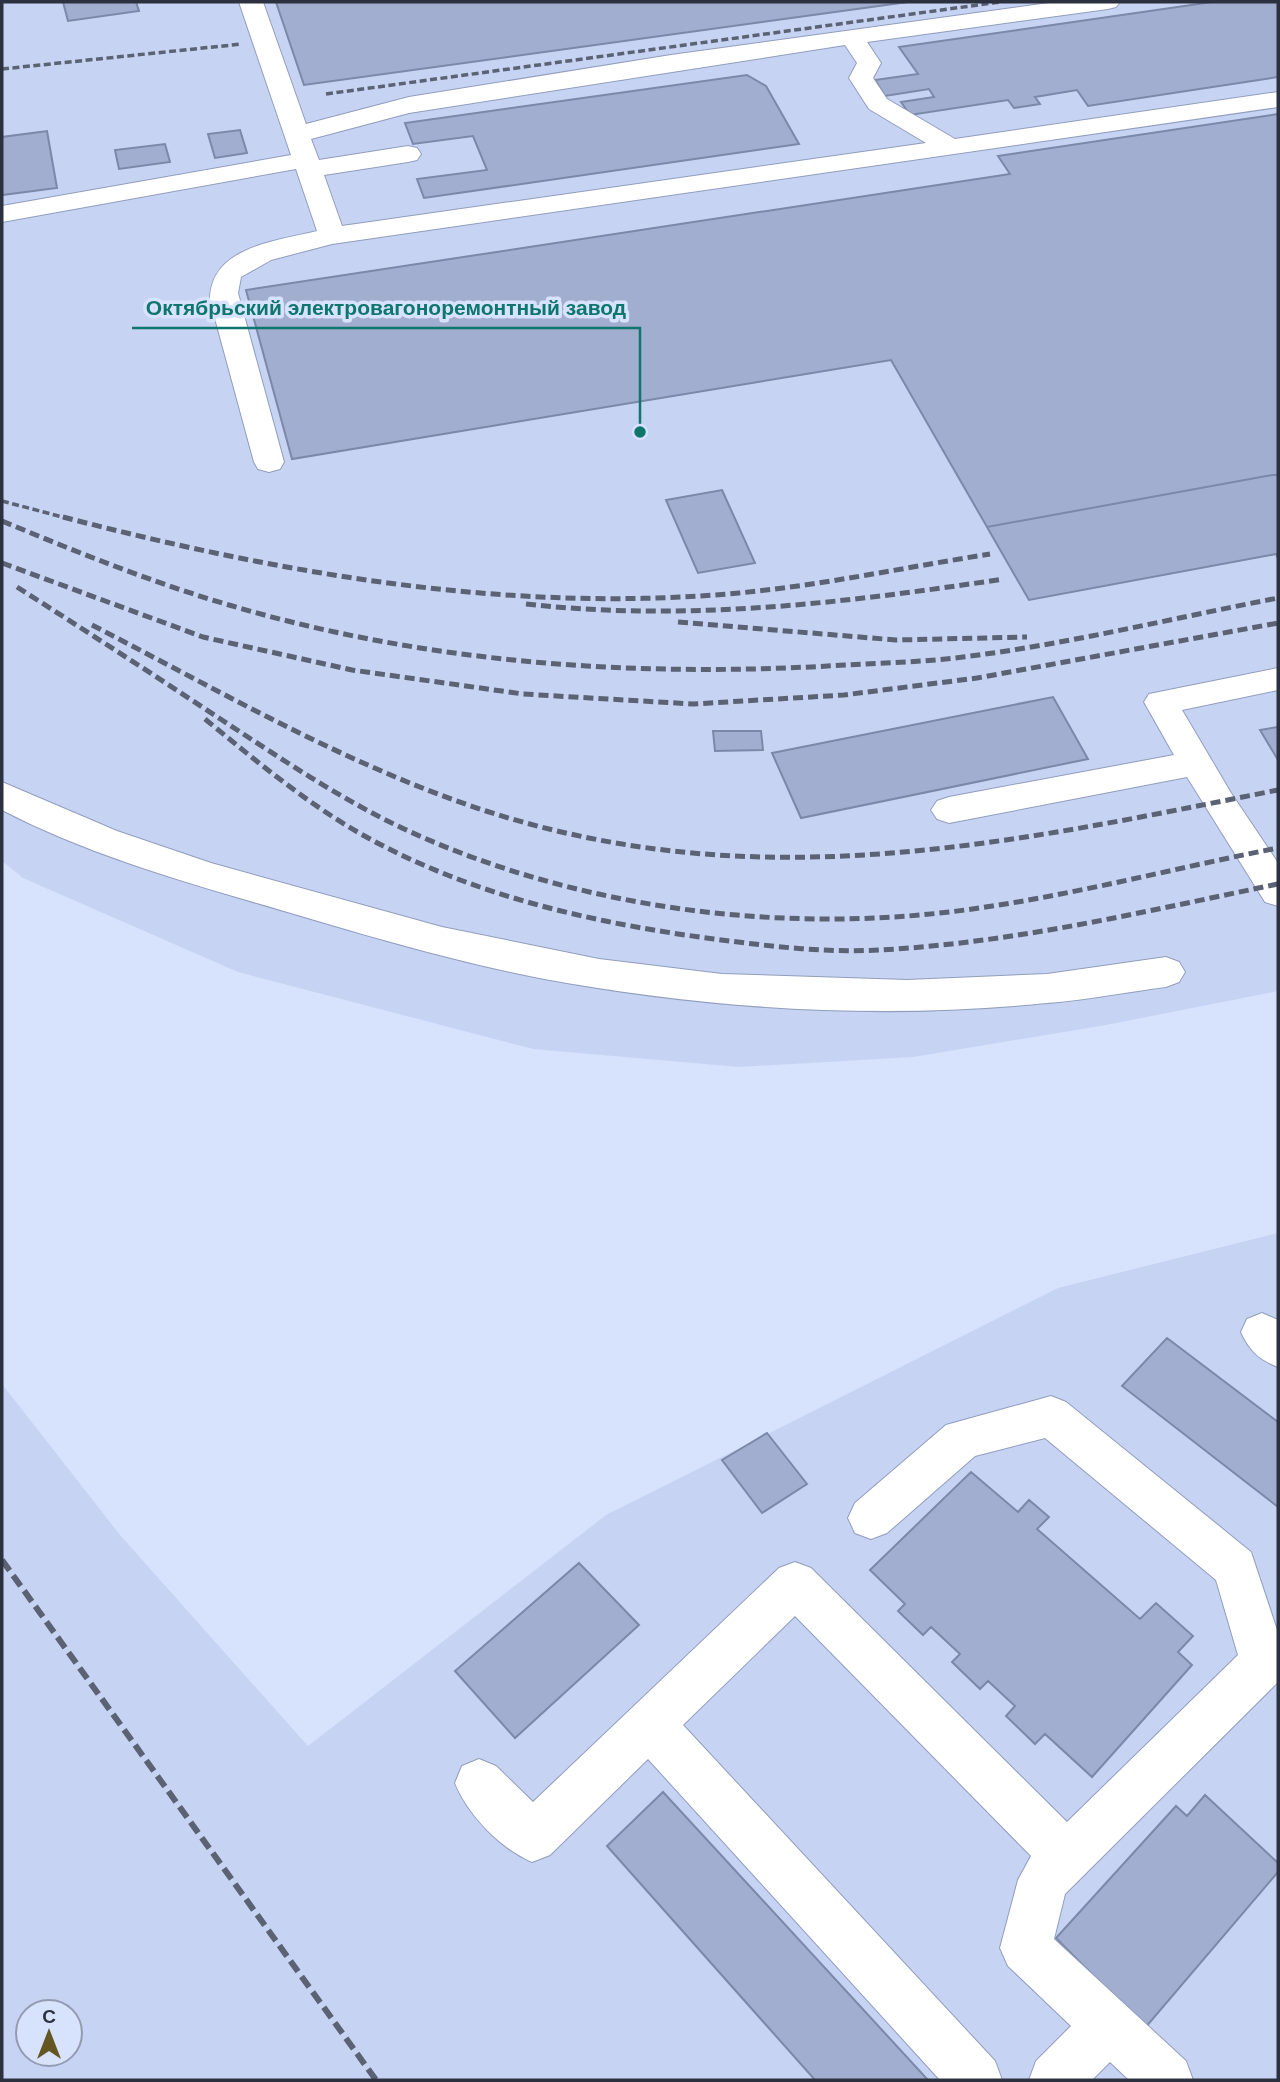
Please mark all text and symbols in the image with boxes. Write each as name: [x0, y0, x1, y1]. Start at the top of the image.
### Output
callout: Октябрьский электровагоноремонтный завод: [132, 286, 640, 328]
text: Октябрьский электровагоноремонтный завод: [146, 296, 626, 319]
north arrow: [14, 1998, 84, 2068]
text: С: [42, 2006, 56, 2027]

